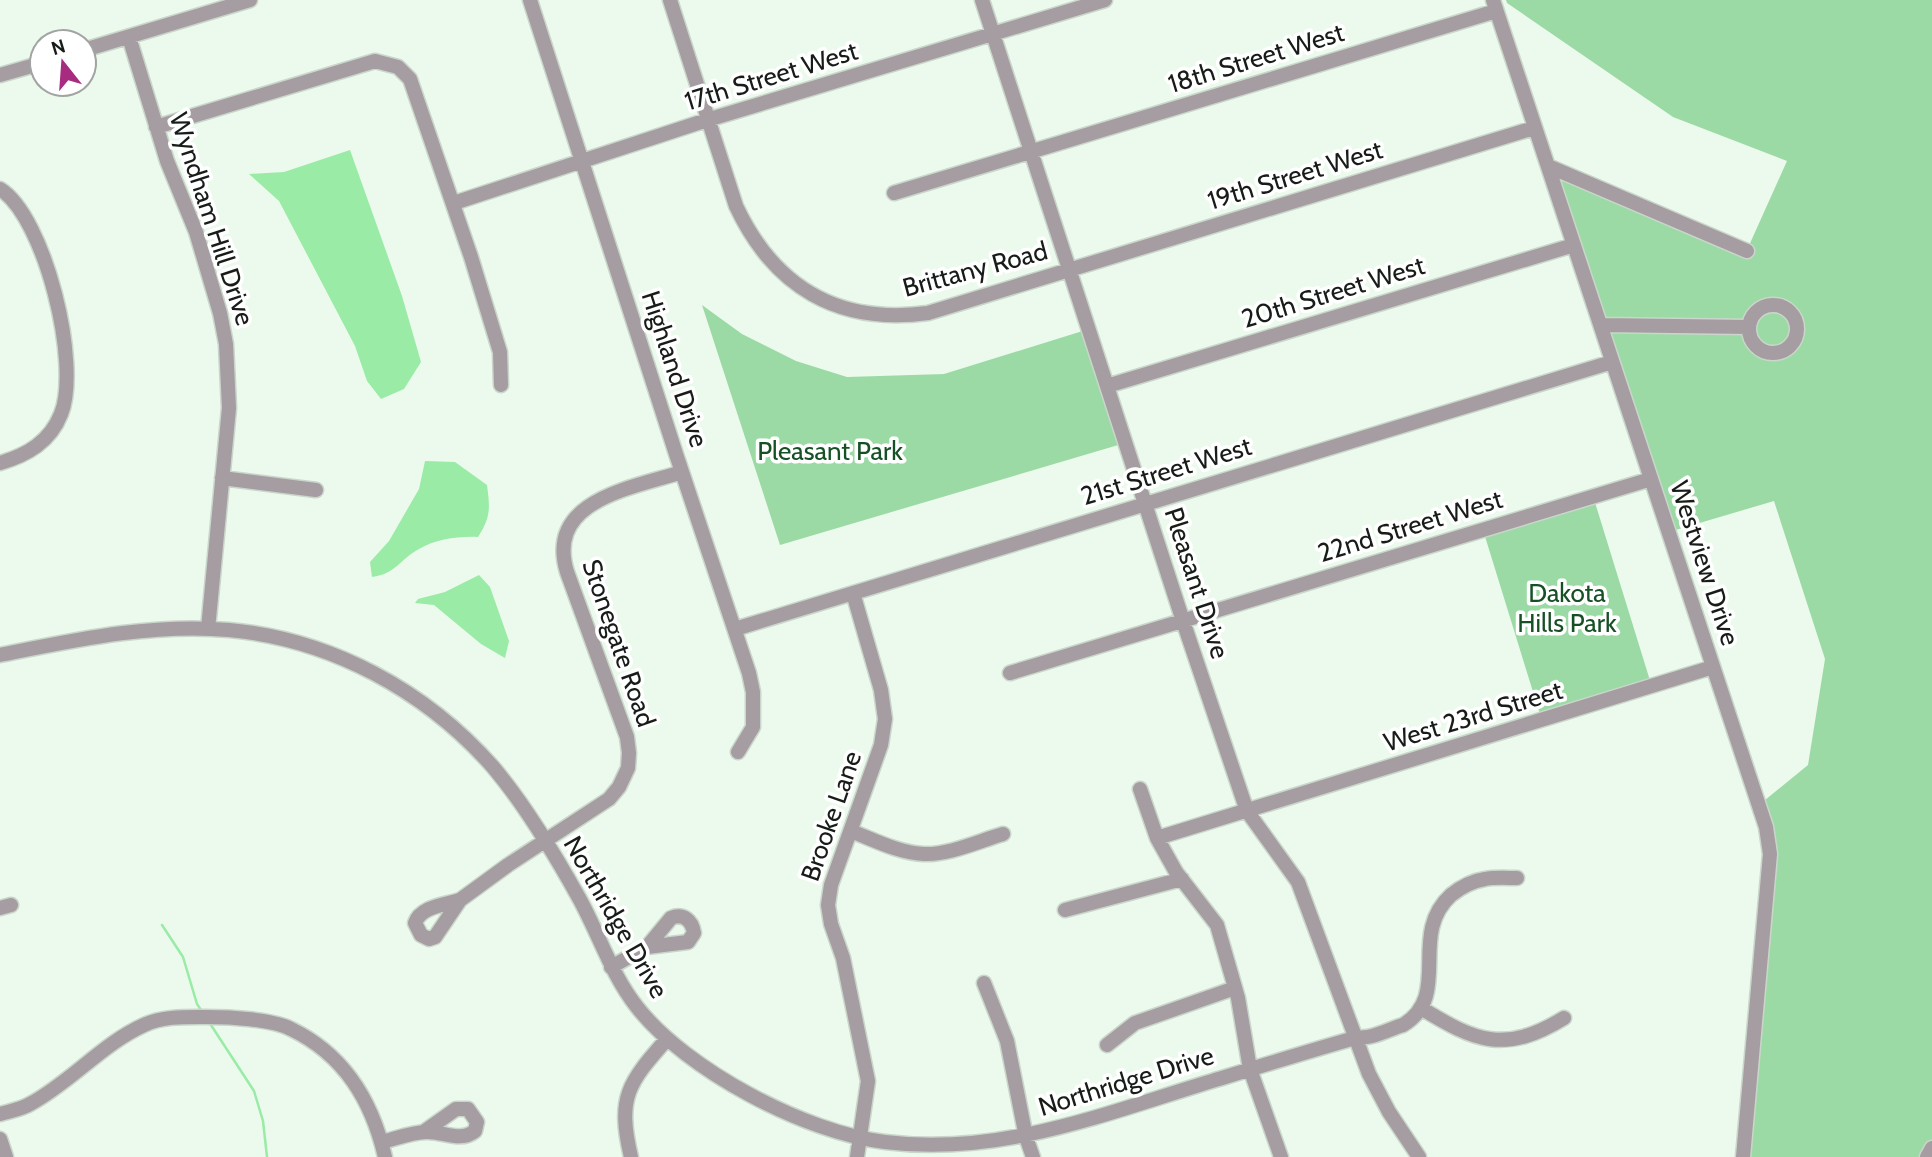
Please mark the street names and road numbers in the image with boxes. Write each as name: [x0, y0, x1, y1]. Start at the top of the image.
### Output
street label: 18th Street West: [1164, 16, 1348, 100]
street label: 17th Street West: [681, 34, 862, 118]
street label: Wyndham Hill Drive: [163, 109, 261, 329]
street label: 19th Street West: [1204, 133, 1386, 217]
street label: Brittany Road: [899, 234, 1051, 304]
street label: 20th Street West: [1238, 249, 1429, 335]
street label: Highland Drive: [635, 287, 715, 451]
street label: 21st Street West: [1077, 430, 1255, 512]
street label: Westview Drive: [1663, 477, 1747, 649]
street label: 22nd Street West: [1314, 483, 1506, 569]
street label: Pleasant Drive: [1158, 503, 1236, 663]
street label: Stonegate Road: [575, 555, 663, 731]
street label: West 23rd Street: [1380, 674, 1566, 758]
street label: Brooke Lane: [794, 747, 868, 885]
street label: Northridge Drive: [557, 830, 675, 1004]
street label: Northridge Drive: [1034, 1039, 1218, 1123]

